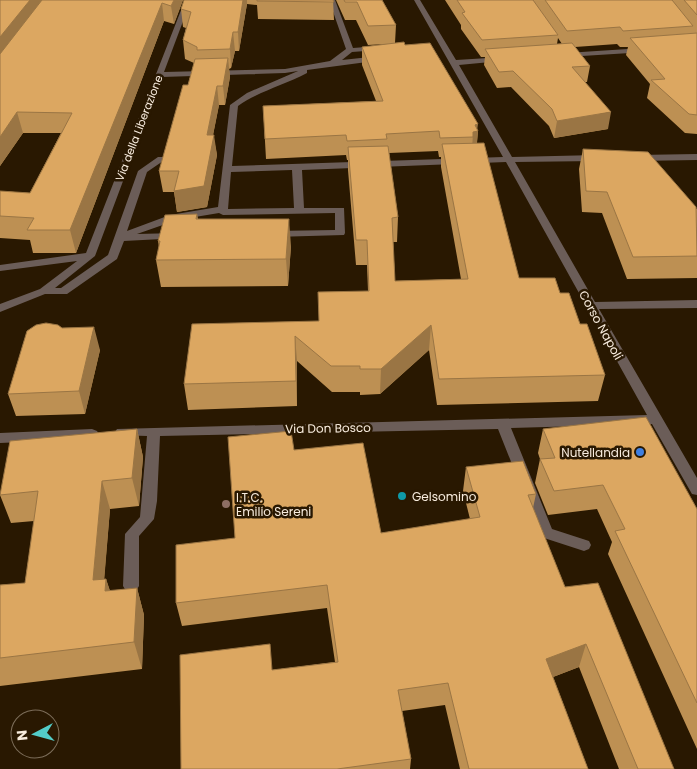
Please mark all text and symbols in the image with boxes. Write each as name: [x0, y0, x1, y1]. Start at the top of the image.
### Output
street label: Via della Liberazione: [111, 72, 167, 183]
street label: Corso Napoli: [575, 287, 627, 363]
street label: Via Don Bosco: [285, 419, 371, 437]
place label: Nutellandia: [561, 444, 630, 461]
marker: Nutellandia: [634, 446, 646, 458]
place label: Gelsomino: [412, 488, 477, 505]
place label: I.T.C. Emilio Sereni: [236, 489, 311, 520]
marker: Gelsomino: [396, 490, 408, 502]
marker: I.T.C. Emilio Sereni: [220, 498, 232, 510]
north arrow: [10, 709, 60, 759]
text: N: [12, 729, 33, 742]

